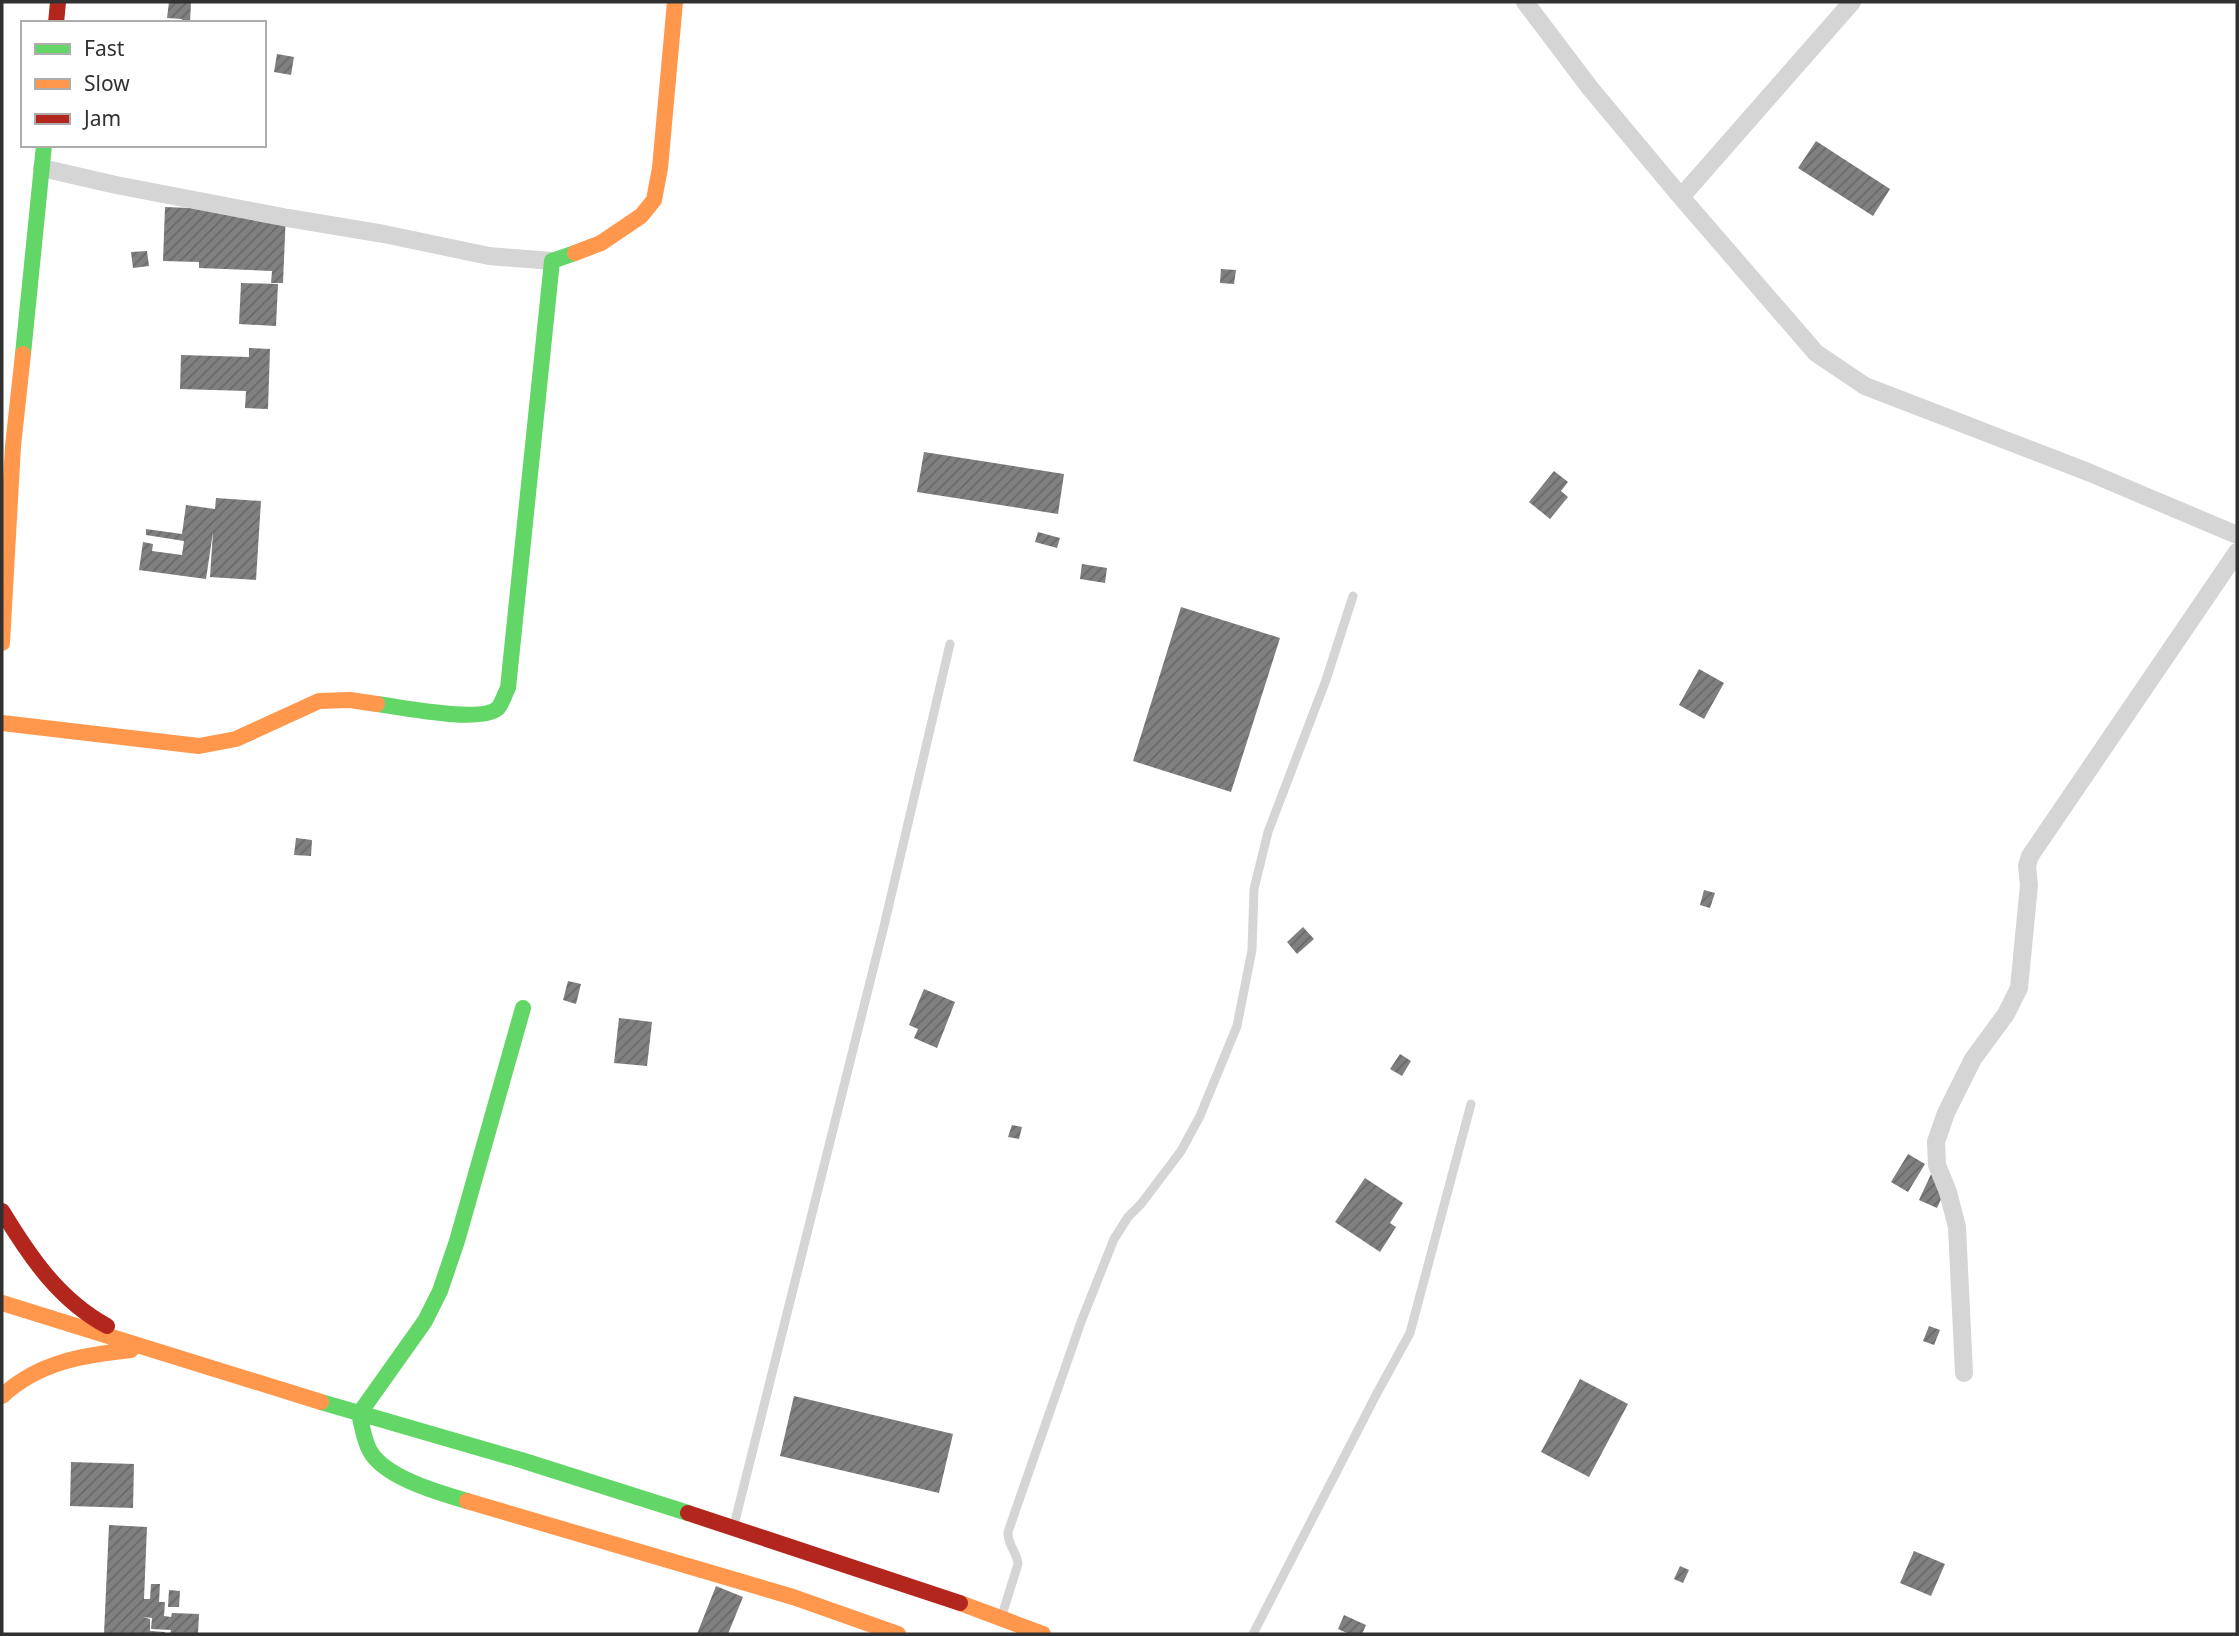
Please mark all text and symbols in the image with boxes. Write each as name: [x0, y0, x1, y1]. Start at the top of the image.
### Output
legend: [21, 21, 266, 147]
text: Fast: [84, 34, 125, 62]
text: Slow: [84, 69, 130, 97]
text: Jam: [82, 104, 121, 132]

